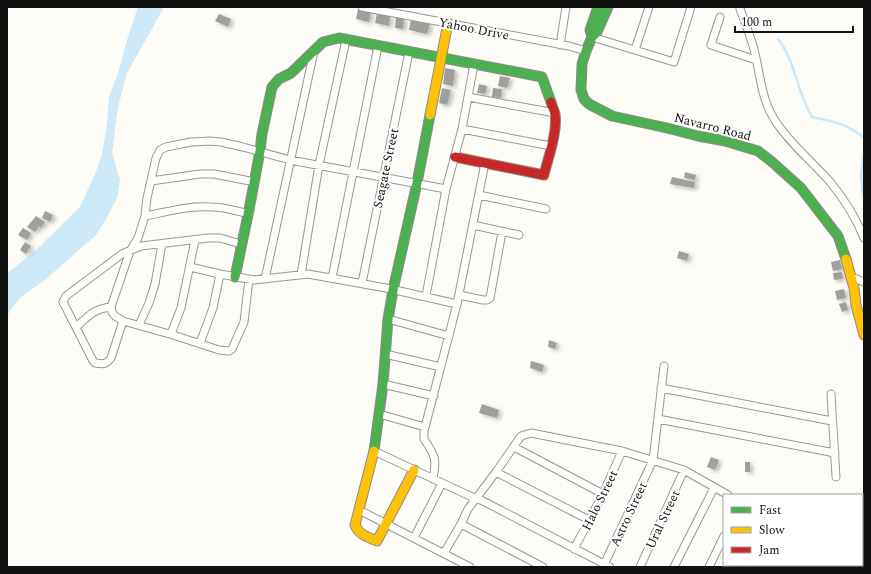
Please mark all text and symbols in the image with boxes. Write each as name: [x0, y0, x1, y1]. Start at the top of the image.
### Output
scale bar: [735, 8, 853, 34]
street label: Yahoo Drive: [437, 12, 511, 46]
text: 100 m: [741, 13, 772, 32]
street label: Navarro Road: [672, 108, 754, 146]
street label: Seagate Street: [368, 126, 404, 210]
street label: Halo Street: [577, 466, 623, 534]
street label: Astro Street: [605, 478, 653, 550]
street label: Ural Street: [641, 486, 685, 552]
legend: [723, 494, 863, 566]
text: Fast: [759, 501, 781, 520]
text: Slow: [759, 521, 785, 540]
text: Jam: [759, 541, 780, 560]

